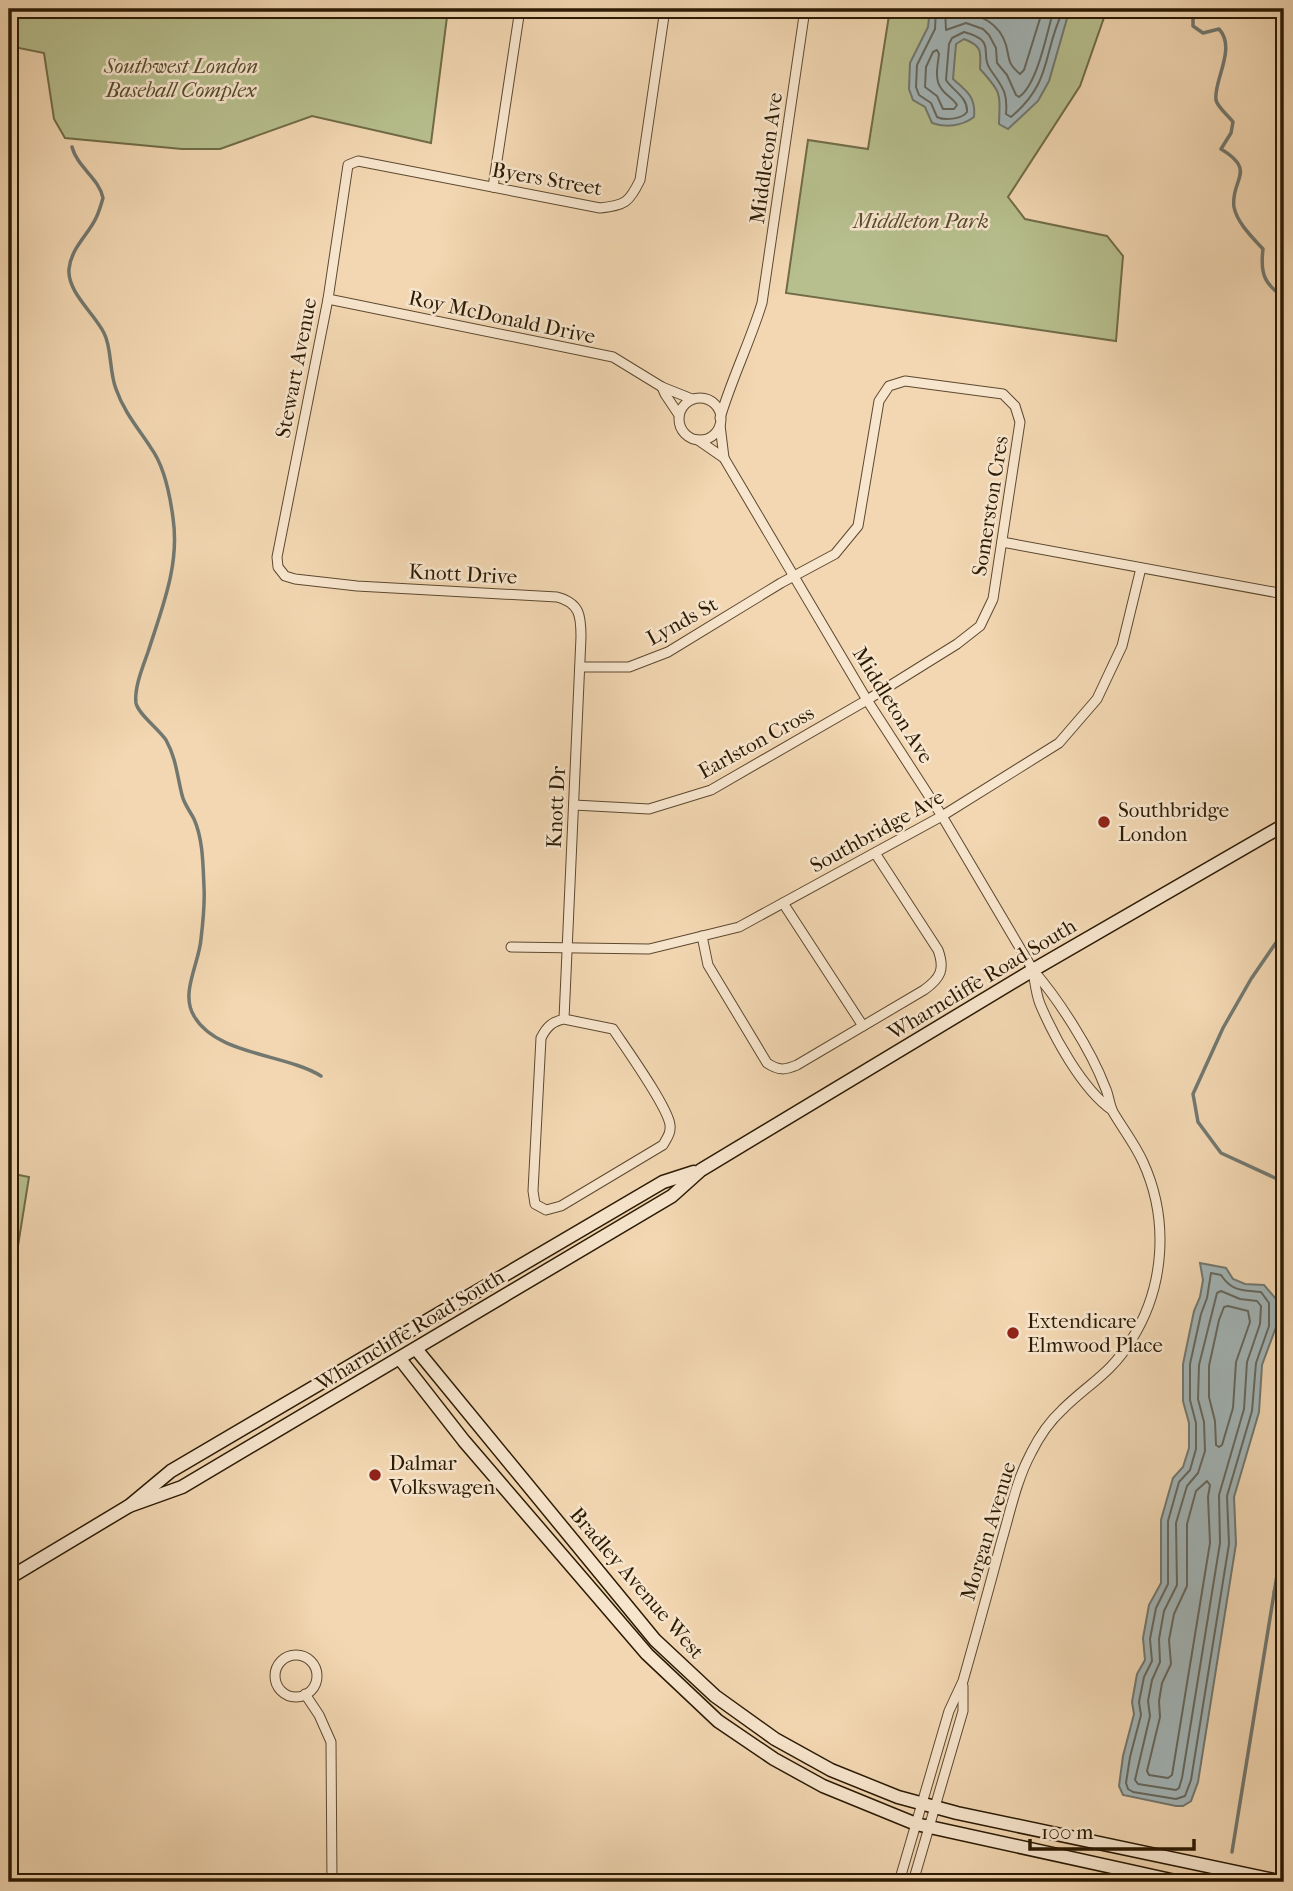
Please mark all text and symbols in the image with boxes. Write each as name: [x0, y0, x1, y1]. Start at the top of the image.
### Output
park label: Southwest London Baseball Complex: [103, 54, 258, 102]
street label: Middleton Ave: [745, 91, 787, 225]
street label: Byers Street: [490, 158, 604, 201]
park label: Middleton Park: [851, 209, 989, 233]
street label: Roy McDonald Drive: [407, 285, 597, 349]
street label: Stewart Avenue: [271, 296, 321, 440]
street label: Somerston Cres: [967, 434, 1013, 578]
street label: Knott Drive: [408, 559, 518, 589]
street label: Lynds St: [642, 591, 722, 650]
street label: Middleton Ave: [848, 642, 938, 768]
street label: Earlston Cross: [694, 700, 818, 784]
street label: Knott Dr: [542, 765, 570, 849]
street label: Southbridge Ave: [806, 784, 948, 878]
place label: Southbridge London: [1118, 798, 1229, 846]
marker: Southbridge London: [1096, 814, 1112, 830]
street label: Wharncliffe Road South: [883, 913, 1081, 1045]
street label: Wharncliffe Road South: [311, 1264, 509, 1396]
place label: Extendicare Elmwood Place: [1027, 1309, 1163, 1357]
marker: Extendicare Elmwood Place: [1005, 1325, 1021, 1341]
place label: Dalmar Volkswagen: [388, 1451, 495, 1499]
street label: Morgan Avenue: [956, 1459, 1020, 1603]
marker: Dalmar Volkswagen: [367, 1467, 383, 1483]
street label: Bradley Avenue West: [565, 1503, 709, 1664]
scale bar: [1030, 1807, 1195, 1851]
text: 100 m: [1041, 1820, 1094, 1844]

